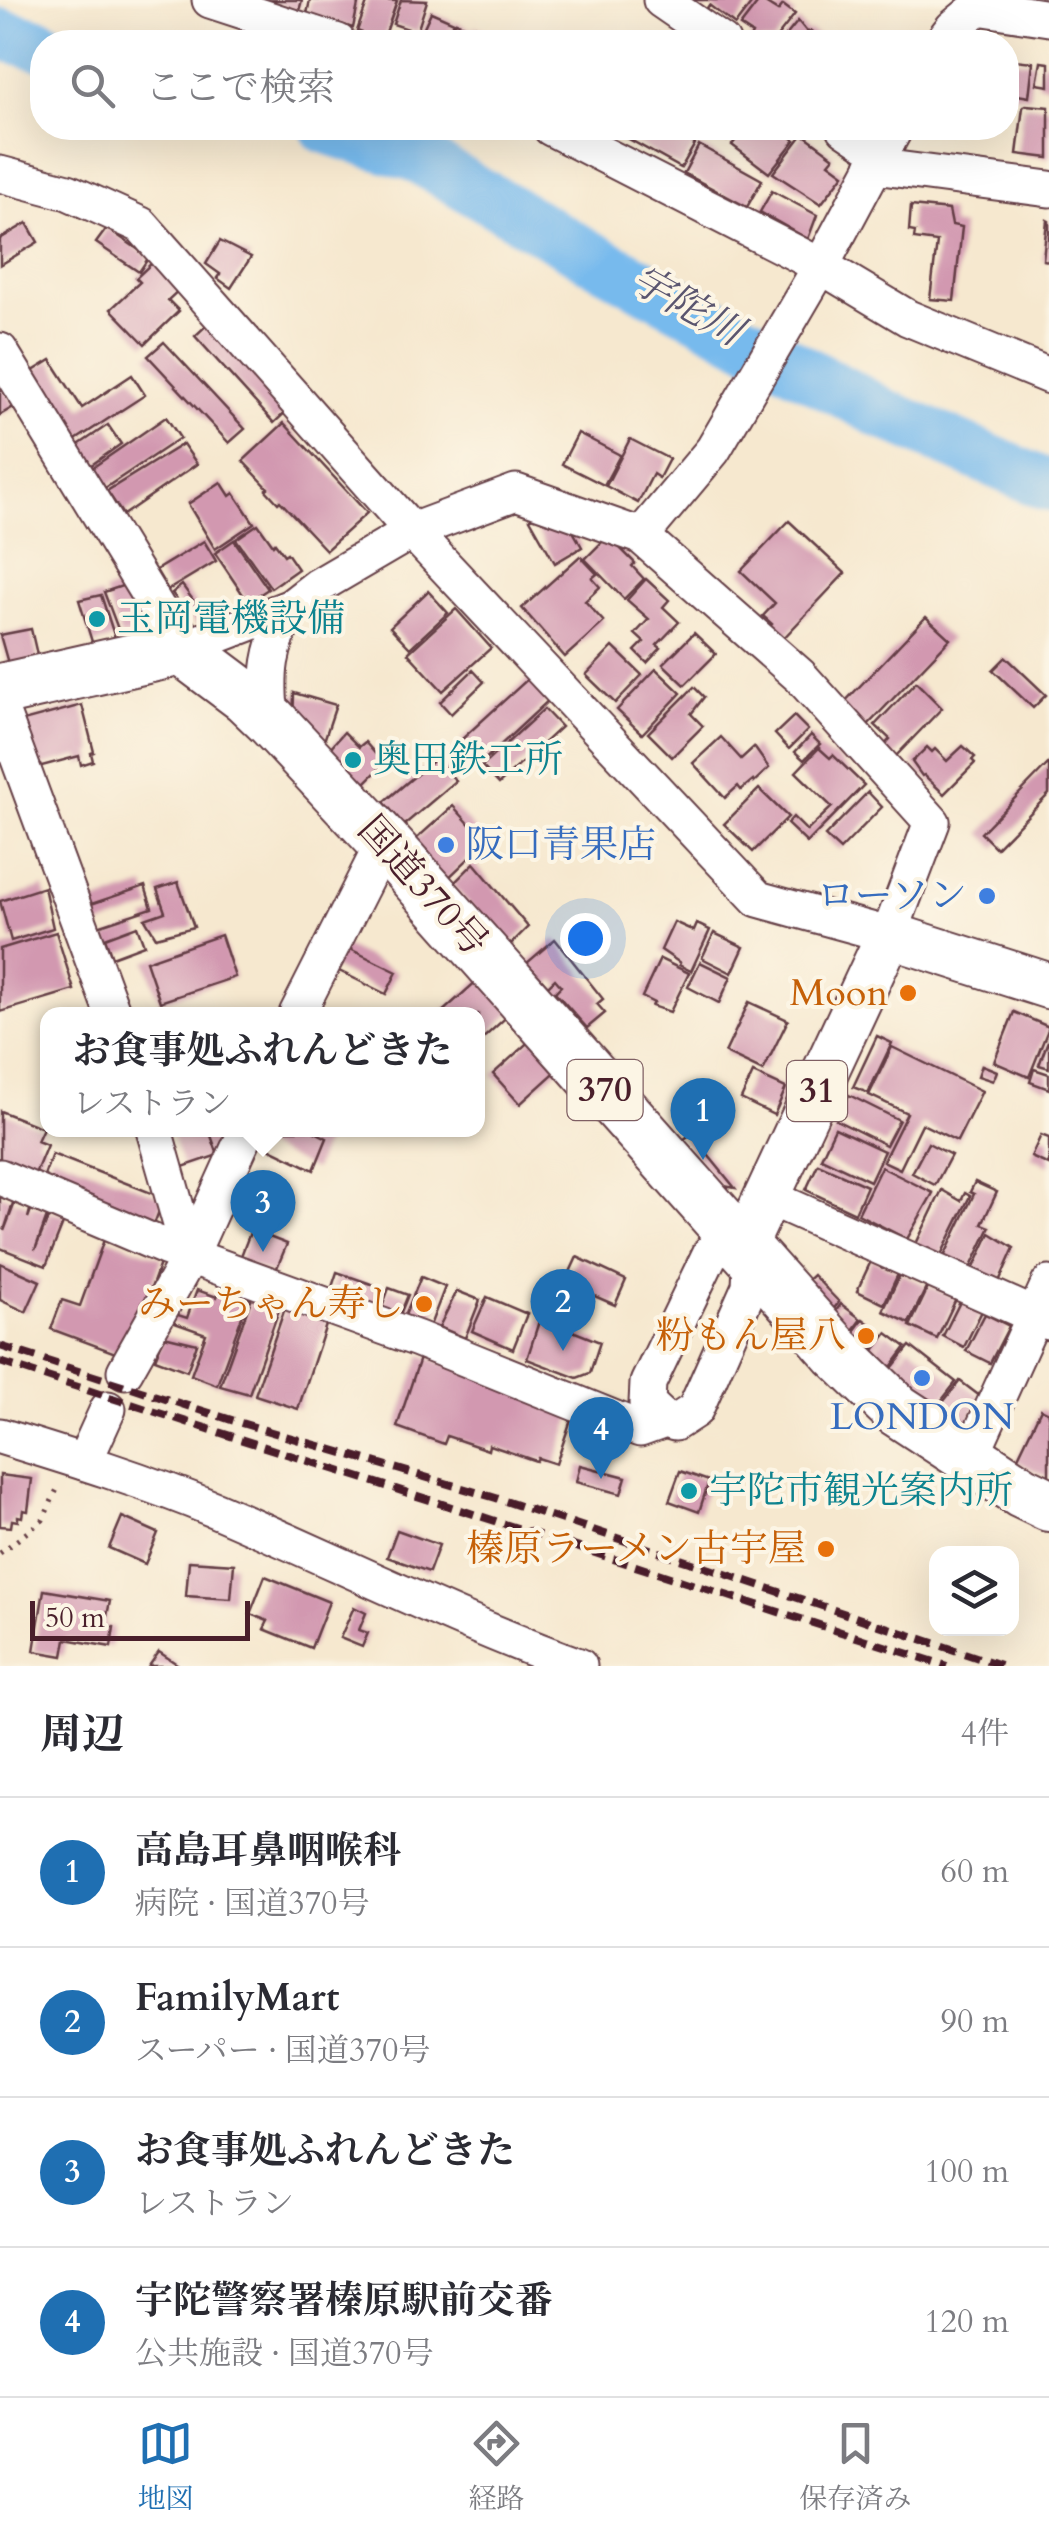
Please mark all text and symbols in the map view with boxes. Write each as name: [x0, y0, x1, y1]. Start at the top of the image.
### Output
search box: [30, 30, 1019, 140]
icon: search: [65, 58, 120, 113]
text: ここで検索: [145, 62, 335, 114]
water label: 宇陀川: [621, 253, 756, 361]
place label: 玉岡電機設備: [117, 593, 345, 645]
marker: 玉岡電機設備: [86, 608, 108, 630]
place label: 奥田鉄工所: [373, 734, 563, 786]
marker: 奥田鉄工所: [342, 749, 364, 771]
street label: 国道370号: [346, 805, 500, 967]
place label: 阪口青果店: [466, 819, 656, 871]
marker: 阪口青果店: [435, 834, 457, 856]
place label: ローソン: [817, 870, 967, 922]
marker: ローソン: [976, 885, 998, 907]
your location: [560, 913, 611, 964]
place label: Moon: [790, 967, 888, 1019]
marker: Moon: [897, 982, 919, 1004]
popup: [40, 1007, 485, 1137]
text: お食事処ふれんどきた: [72, 1025, 453, 1077]
road number: 370: [568, 1060, 642, 1120]
road number: 31: [787, 1061, 847, 1121]
pin: 1: [670, 1078, 736, 1160]
text: レストラン: [72, 1082, 232, 1126]
pin: 3: [230, 1170, 296, 1252]
pin: 2: [530, 1268, 596, 1351]
place label: みーちゃん寿し: [138, 1278, 404, 1330]
marker: みーちゃん寿し: [413, 1293, 435, 1315]
place label: 粉もん屋八: [656, 1310, 846, 1362]
marker: 粉もん屋八: [855, 1325, 877, 1347]
marker: LONDON: [911, 1367, 933, 1389]
place label: LONDON: [830, 1391, 1014, 1443]
pin: 4: [568, 1396, 634, 1479]
place label: 宇陀市観光案内所: [709, 1465, 1013, 1517]
marker: 宇陀市観光案内所: [678, 1480, 700, 1502]
place label: 榛原ラーメン古宇屋: [466, 1523, 806, 1575]
marker: 榛原ラーメン古宇屋: [815, 1538, 837, 1560]
map controls: [929, 1546, 1019, 1636]
button: layers: [929, 1546, 1019, 1636]
scale bar: [30, 1596, 250, 1640]
text: 50 m: [45, 1599, 105, 1637]
text: 周辺: [40, 1706, 124, 1763]
text: 4件: [961, 1712, 1009, 1756]
text: 高島耳鼻咽喉科: [135, 1825, 401, 1877]
text: 1: [64, 1850, 81, 1894]
text: 60 m: [941, 1850, 1009, 1894]
text: 病院 · 国道370号: [135, 1882, 370, 1926]
text: FamilyMart: [135, 1972, 339, 2024]
text: 2: [64, 2000, 81, 2044]
text: 90 m: [941, 2000, 1009, 2044]
text: スーパー · 国道370号: [135, 2029, 430, 2073]
text: お食事処ふれんどきた: [135, 2125, 515, 2177]
text: 3: [64, 2150, 81, 2194]
text: 100 m: [924, 2150, 1009, 2194]
text: レストラン: [135, 2182, 294, 2226]
text: 宇陀警察署榛原駅前交番: [135, 2275, 553, 2327]
text: 4: [64, 2300, 81, 2344]
text: 120 m: [924, 2300, 1009, 2344]
text: 公共施設 · 国道370号: [135, 2332, 434, 2376]
tab: 地図: [137, 2416, 194, 2518]
tab: 経路: [468, 2416, 525, 2518]
tab: 保存済み: [799, 2416, 912, 2518]

